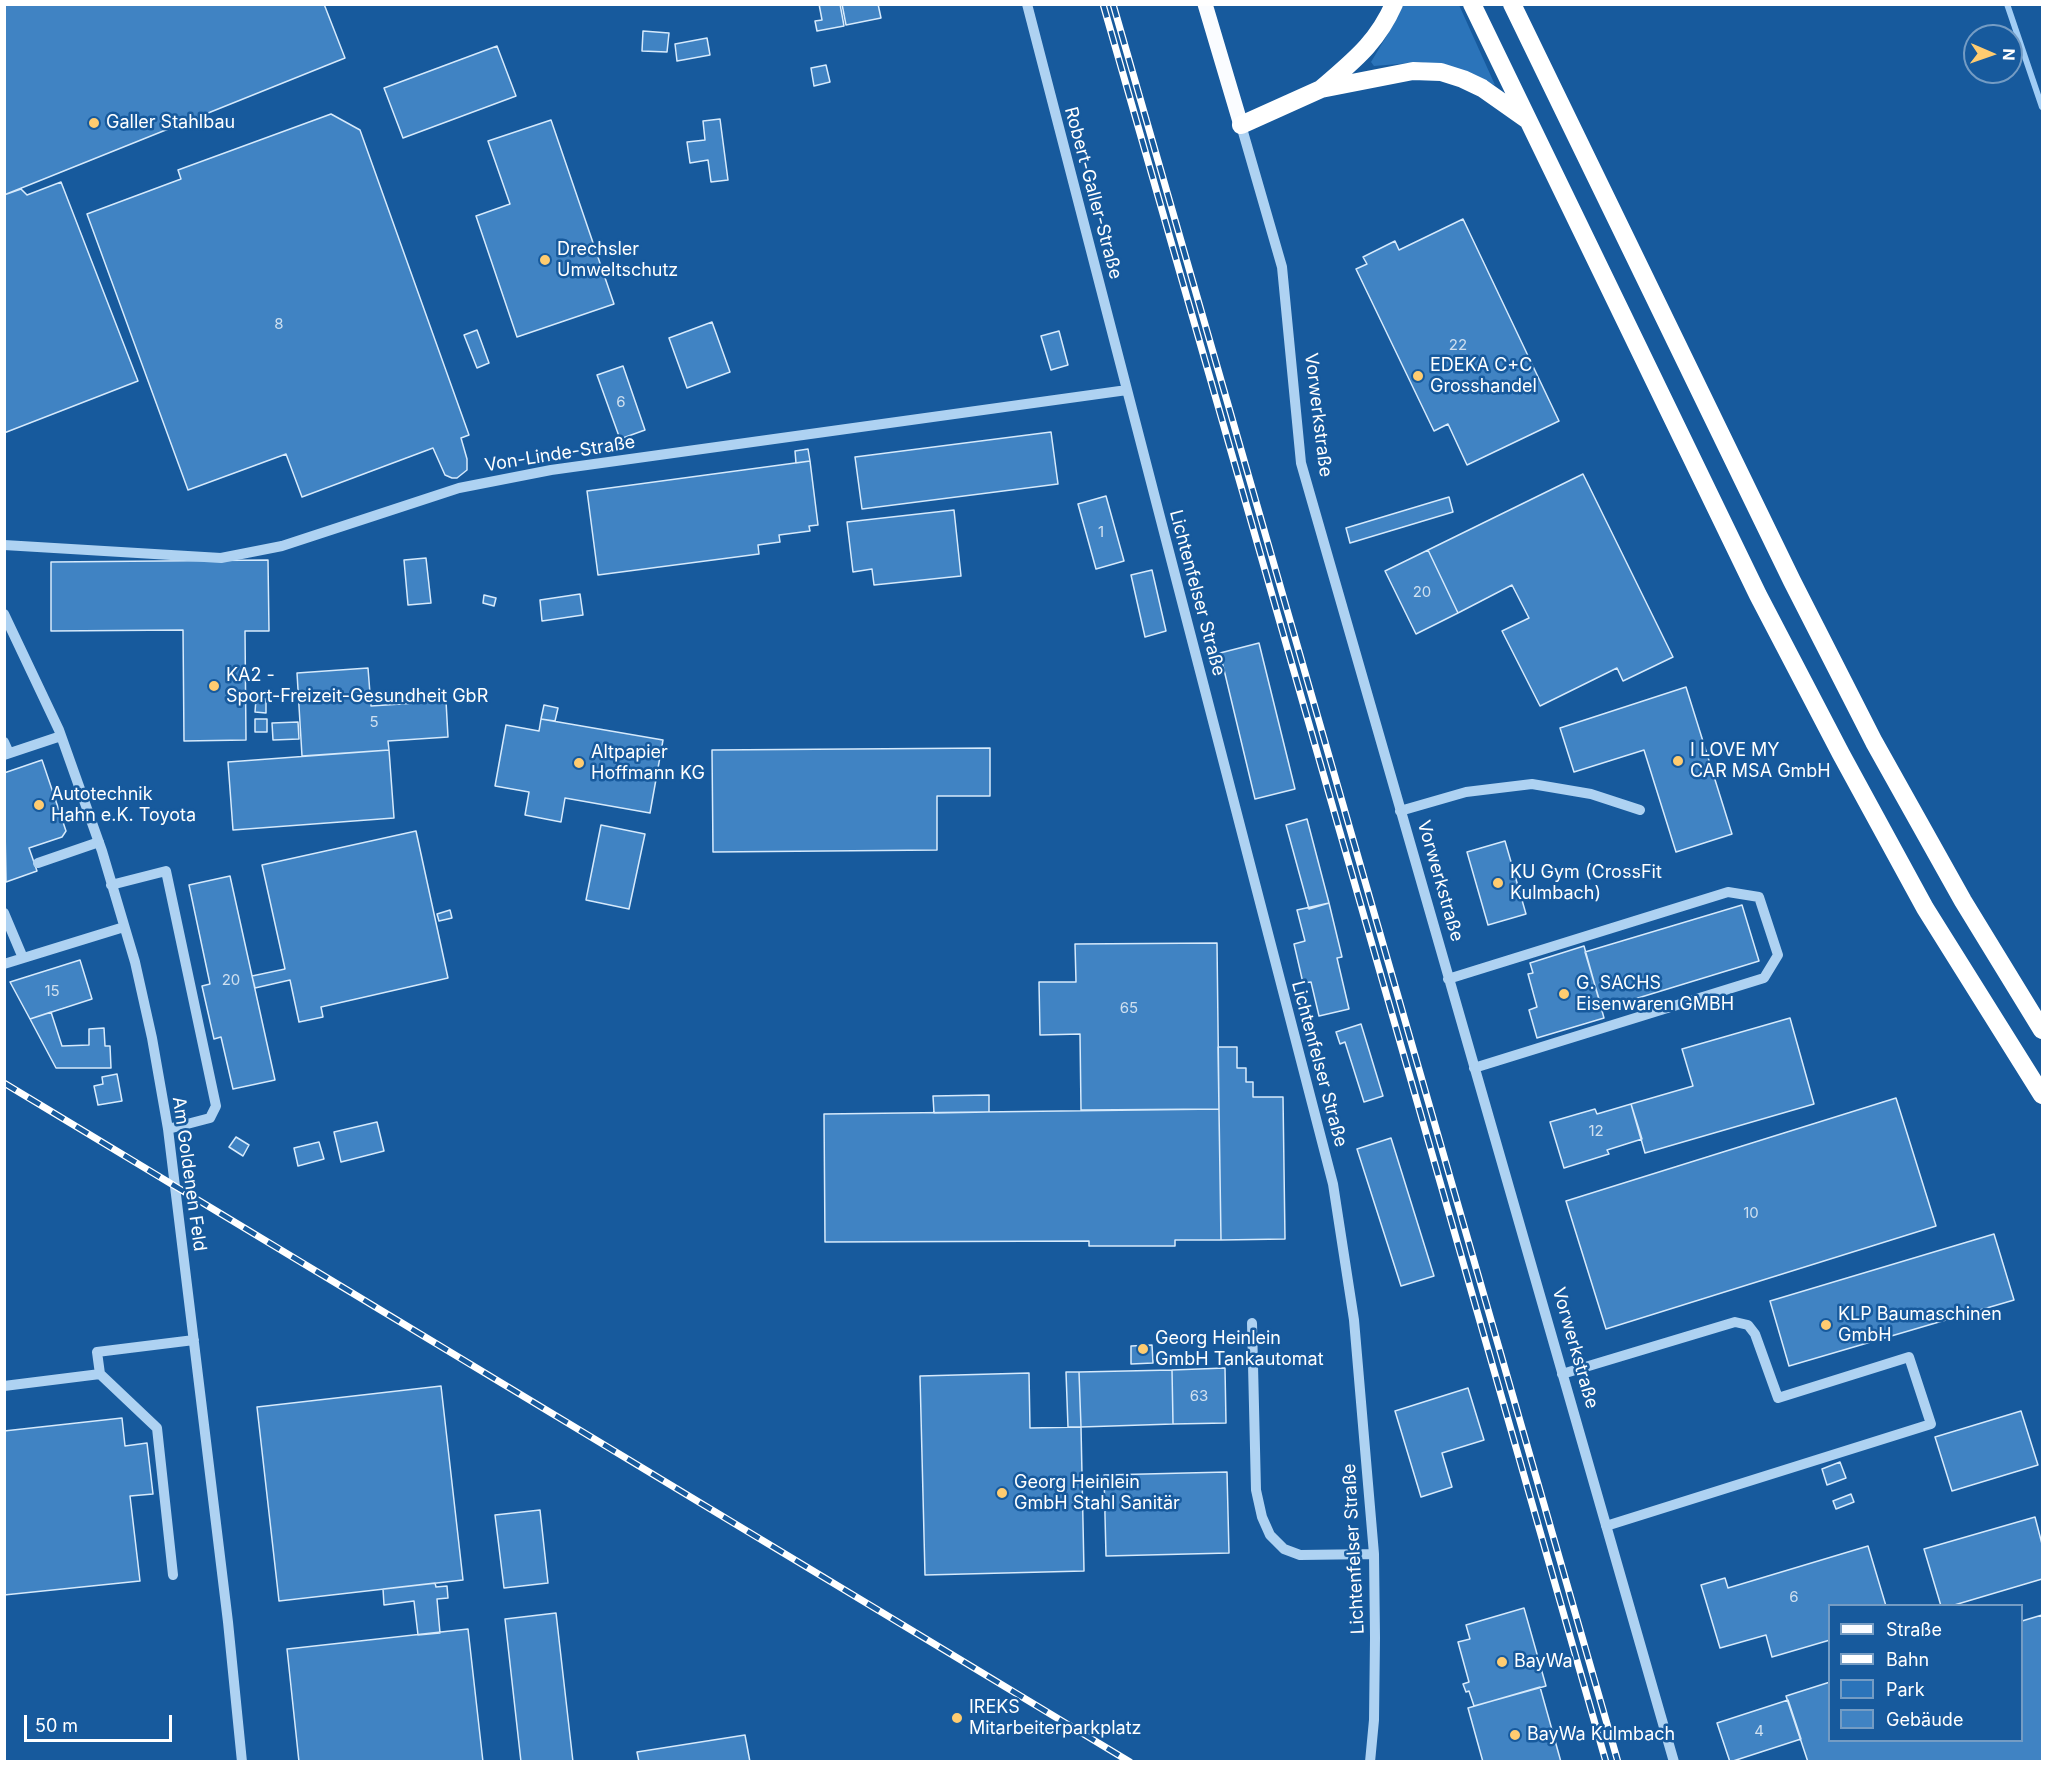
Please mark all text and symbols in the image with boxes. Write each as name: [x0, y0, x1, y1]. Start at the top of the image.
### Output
north arrow: [1963, 24, 2023, 84]
text: N: [1999, 48, 2019, 61]
street label: Robert-Galler-Straße: [1060, 104, 1126, 282]
place label: Galler Stahlbau: [106, 112, 235, 134]
marker: Galler Stahlbau: [87, 116, 101, 130]
place label: Drechsler Umweltschutz: [557, 239, 678, 282]
marker: Drechsler Umweltschutz: [538, 253, 552, 267]
house number: 8: [274, 315, 284, 333]
house number: 22: [1449, 336, 1467, 354]
street label: Vorwerkstraße: [1300, 352, 1336, 478]
place label: EDEKA C+C Grosshandel: [1430, 355, 1537, 398]
marker: EDEKA C+C Grosshandel: [1411, 369, 1425, 383]
house number: 6: [616, 393, 626, 411]
street label: Von-Linde-Straße: [483, 431, 637, 477]
street label: Lichtenfelser Straße: [1164, 508, 1230, 678]
house number: 1: [1098, 523, 1104, 541]
house number: 20: [1413, 583, 1431, 601]
place label: KA2 - Sport-Freizeit-Gesundheit GbR: [226, 665, 488, 708]
marker: KA2 - Sport-Freizeit-Gesundheit GbR: [207, 679, 221, 693]
house number: 5: [369, 713, 379, 731]
place label: I LOVE MY CAR MSA GmbH: [1690, 740, 1831, 783]
place label: Altpapier Hoffmann KG: [591, 742, 705, 784]
marker: I LOVE MY CAR MSA GmbH: [1671, 754, 1685, 768]
marker: Altpapier Hoffmann KG: [572, 756, 586, 770]
place label: Autotechnik Hahn e.K. Toyota: [51, 784, 196, 826]
marker: Autotechnik Hahn e.K. Toyota: [32, 798, 46, 812]
street label: Vorwerkstraße: [1412, 818, 1468, 944]
place label: KU Gym (CrossFit Kulmbach): [1510, 862, 1662, 904]
marker: KU Gym (CrossFit Kulmbach): [1491, 876, 1505, 890]
house number: 20: [222, 971, 240, 989]
place label: G. SACHS Eisenwaren GMBH: [1576, 973, 1734, 1016]
street label: Lichtenfelser Straße: [1286, 979, 1352, 1149]
house number: 15: [44, 982, 60, 1000]
marker: G. SACHS Eisenwaren GMBH: [1557, 987, 1571, 1001]
house number: 65: [1120, 999, 1138, 1017]
street label: Am Goldenen Feld: [167, 1095, 211, 1253]
house number: 12: [1588, 1122, 1604, 1140]
house number: 10: [1743, 1204, 1759, 1222]
street label: Vorwerkstraße: [1547, 1285, 1603, 1411]
place label: KLP Baumaschinen GmbH: [1838, 1304, 2002, 1346]
marker: KLP Baumaschinen GmbH: [1819, 1318, 1833, 1332]
place label: Georg Heinlein GmbH Tankautomat: [1155, 1328, 1324, 1370]
marker: Georg Heinlein GmbH Tankautomat: [1136, 1342, 1150, 1356]
house number: 63: [1190, 1387, 1208, 1405]
street label: Lichtenfelser Straße: [1339, 1463, 1369, 1635]
place label: Georg Heinlein GmbH Stahl Sanitär: [1014, 1472, 1180, 1514]
marker: Georg Heinlein GmbH Stahl Sanitär: [995, 1486, 1009, 1500]
house number: 6: [1789, 1588, 1799, 1606]
legend: [1828, 1604, 2023, 1742]
text: Straße: [1886, 1619, 1942, 1640]
text: Bahn: [1886, 1649, 1929, 1670]
place label: BayWa: [1514, 1651, 1573, 1673]
marker: BayWa: [1495, 1655, 1509, 1669]
text: Park: [1886, 1679, 1925, 1700]
place label: IREKS Mitarbeiterparkplatz: [969, 1697, 1141, 1740]
scale bar: [27, 1703, 176, 1741]
text: Gebäude: [1886, 1709, 1963, 1730]
marker: IREKS Mitarbeiterparkplatz: [950, 1711, 964, 1725]
text: 50 m: [35, 1715, 78, 1736]
house number: 4: [1754, 1722, 1764, 1740]
place label: BayWa Kulmbach: [1527, 1724, 1675, 1746]
marker: BayWa Kulmbach: [1508, 1728, 1522, 1742]

